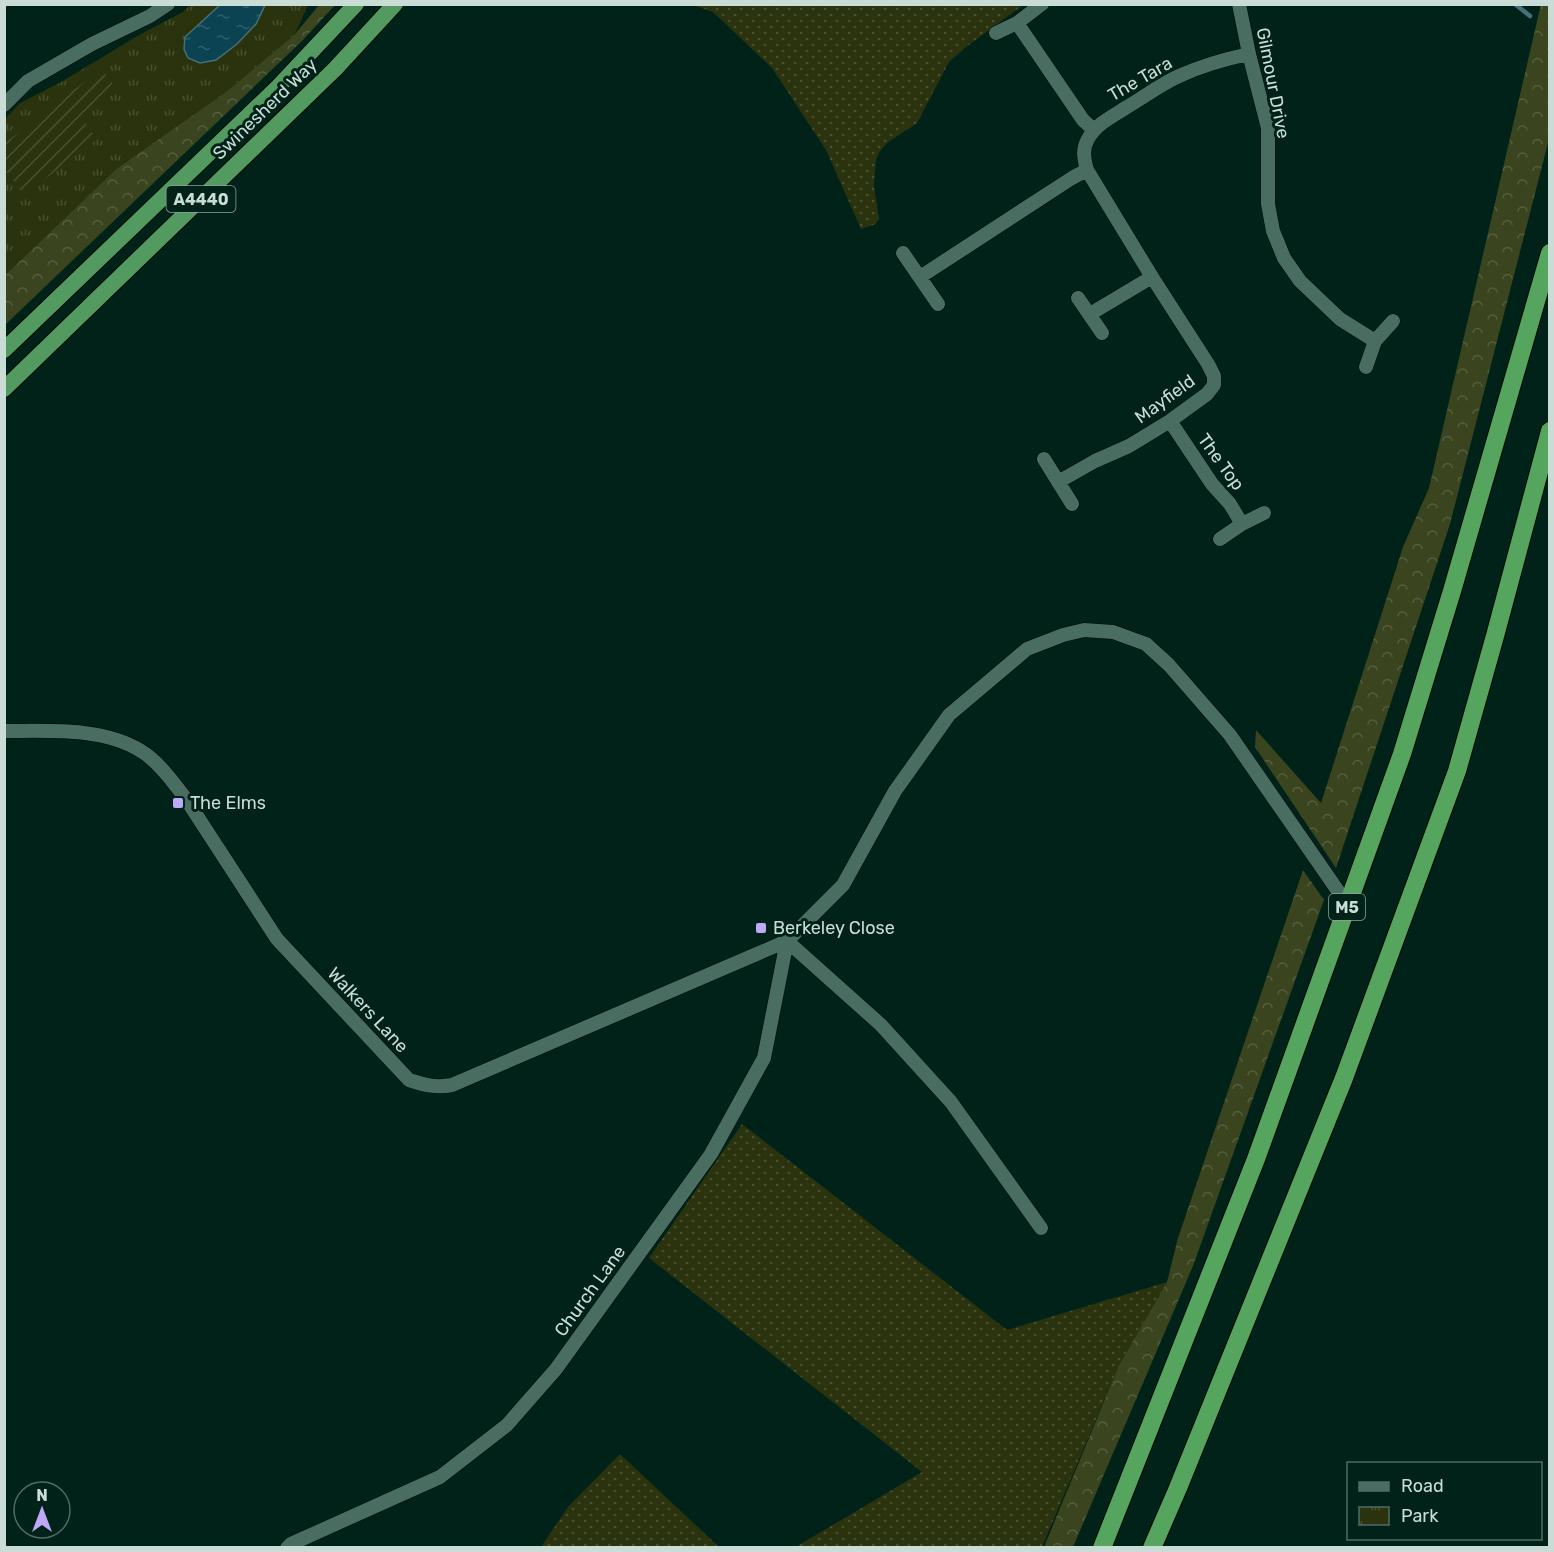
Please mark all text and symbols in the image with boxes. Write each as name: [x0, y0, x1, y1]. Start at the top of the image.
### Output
street label: Gilmour Drive: [1251, 26, 1295, 140]
street label: The Tara: [1104, 52, 1176, 106]
street label: Swinesherd Way: [208, 54, 322, 164]
road number: A4440: [166, 186, 236, 212]
street label: Mayfield: [1131, 370, 1199, 428]
street label: The Top: [1193, 429, 1249, 495]
place label: The Elms: [190, 792, 266, 814]
marker: The Elms: [171, 796, 185, 810]
road number: M5: [1329, 894, 1365, 920]
place label: Berkeley Close: [773, 917, 895, 939]
marker: Berkeley Close: [754, 921, 768, 935]
street label: Walkers Lane: [323, 963, 413, 1057]
street label: Church Lane: [550, 1241, 630, 1341]
legend: [1347, 1462, 1542, 1540]
text: Road: [1401, 1475, 1444, 1497]
north arrow: [12, 1480, 72, 1540]
text: N: [36, 1486, 48, 1505]
text: Park: [1401, 1505, 1439, 1527]

